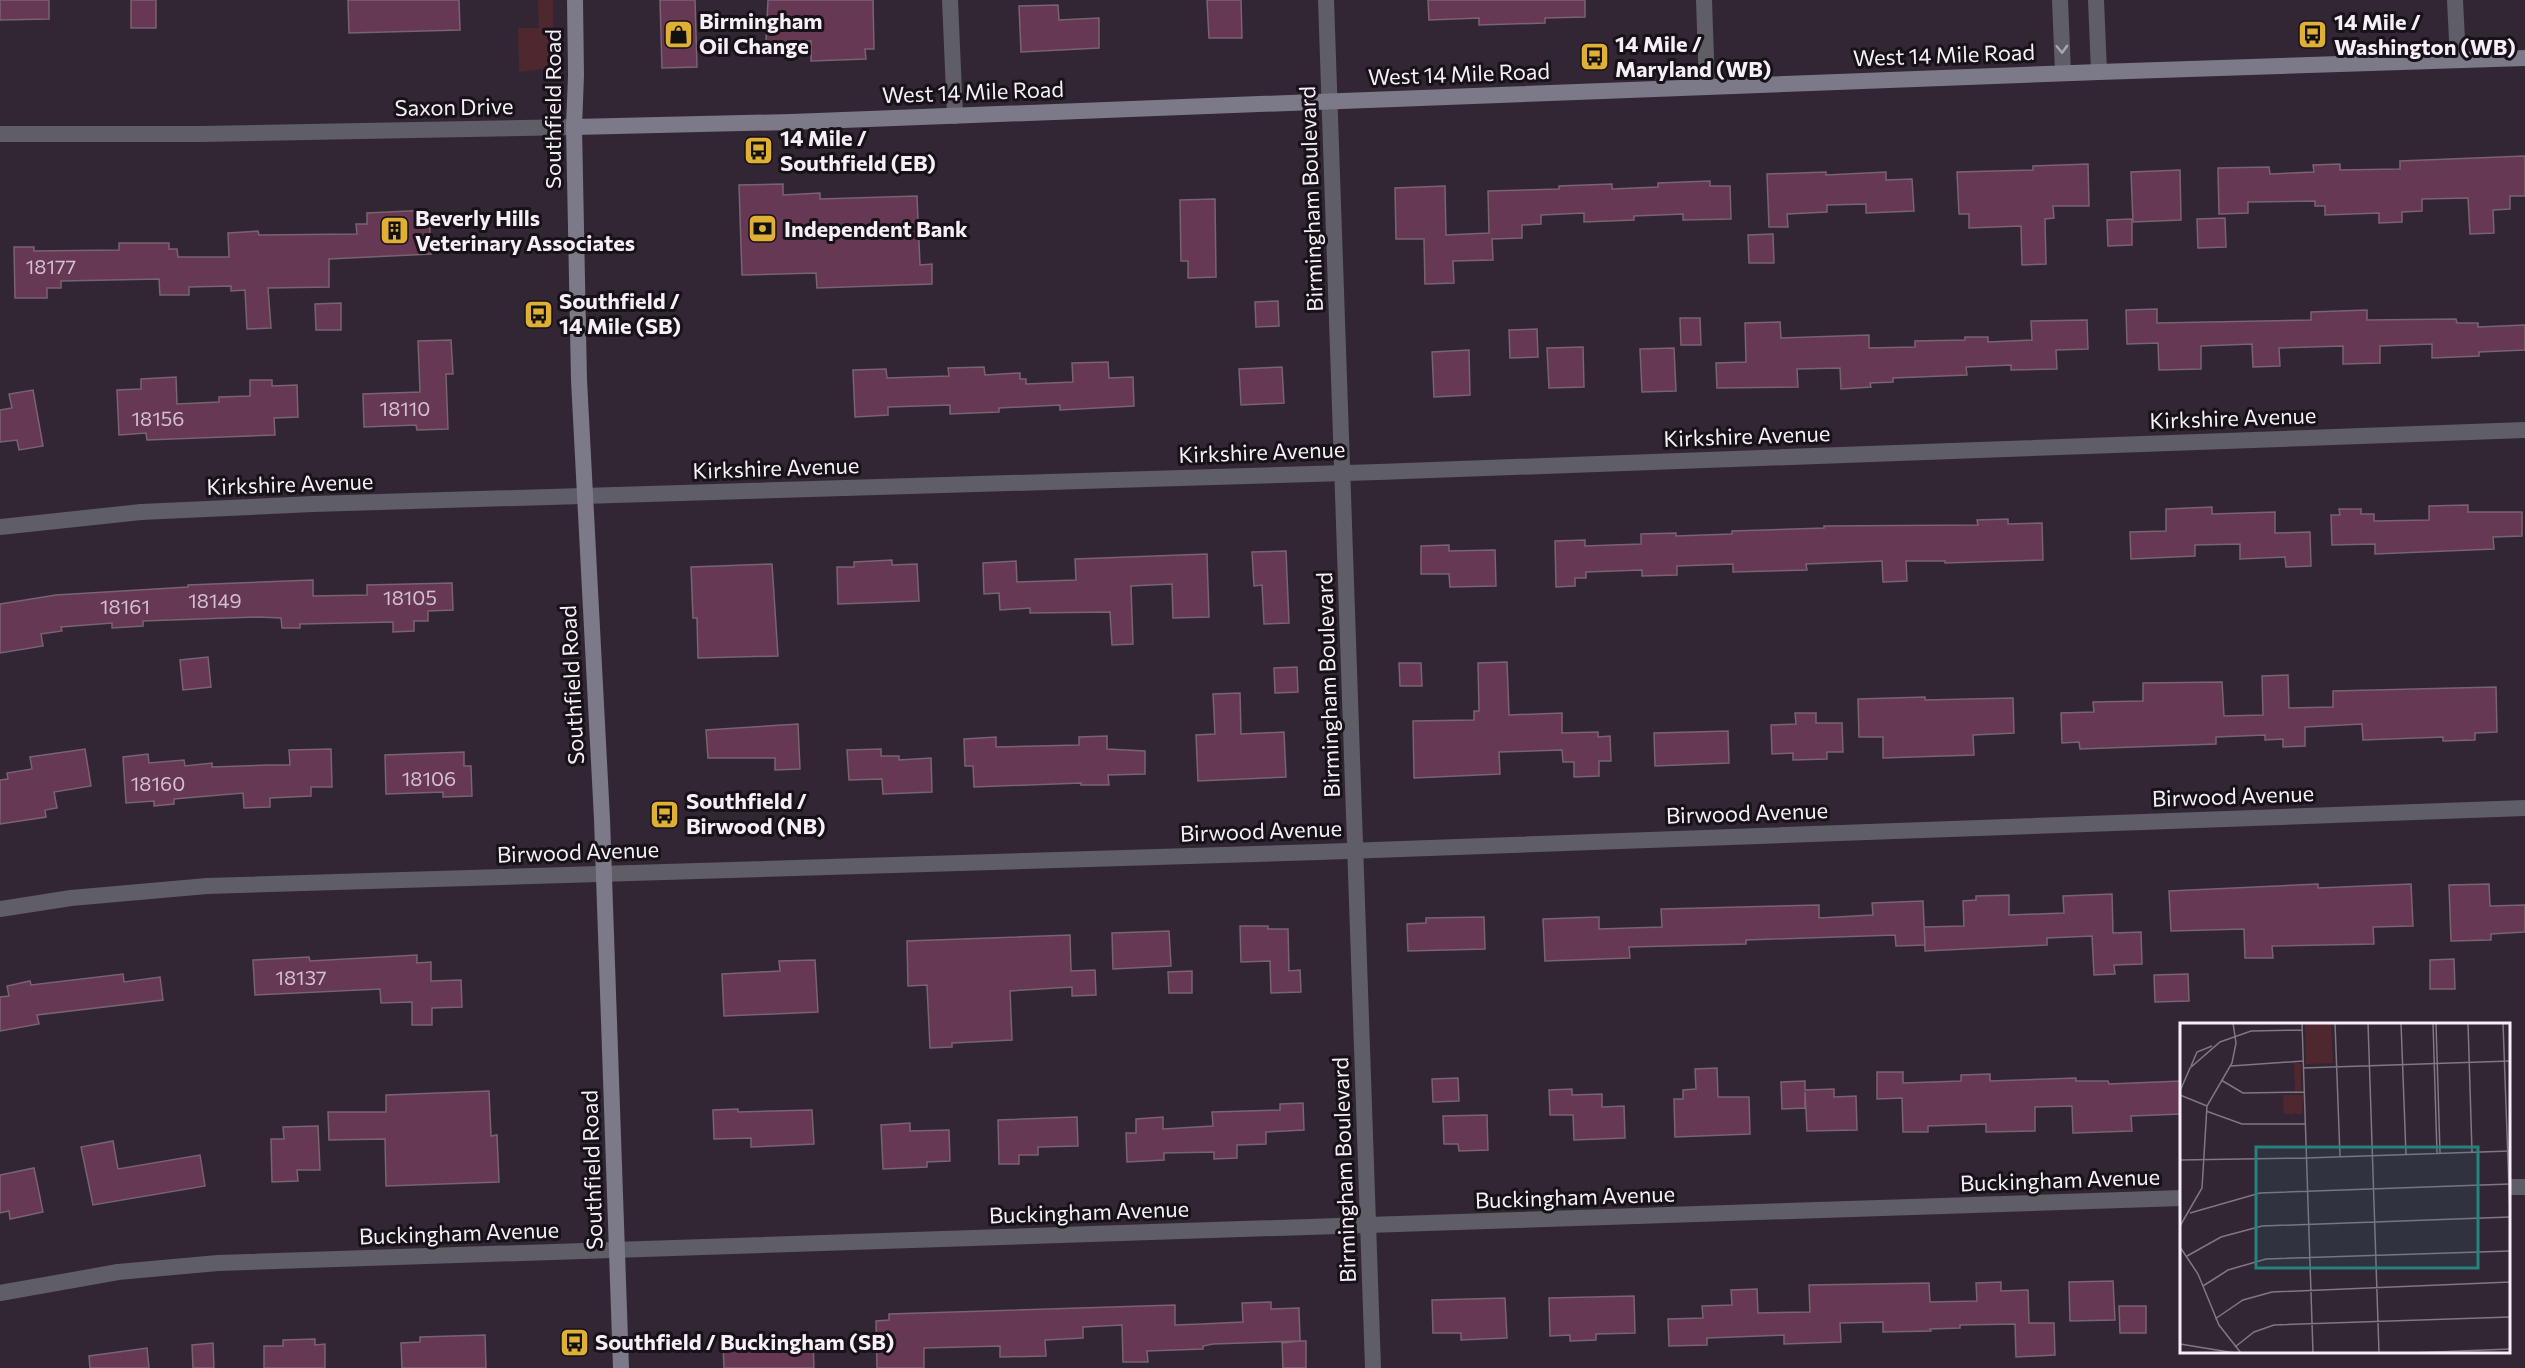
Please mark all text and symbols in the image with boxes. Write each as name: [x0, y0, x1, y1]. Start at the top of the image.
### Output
place label: Birmingham Oil Change: [699, 7, 822, 59]
place label: 14 Mile / Washington (WB): [2334, 8, 2516, 60]
shop icon: Birmingham Oil Change: [662, 18, 694, 50]
bus stop icon: 14 Mile / Washington (WB): [2297, 19, 2329, 51]
street label: Southfield Road: [539, 29, 566, 189]
place label: 14 Mile / Maryland (WB): [1615, 30, 1771, 82]
street label: West 14 Mile Road: [1853, 38, 2035, 71]
bus stop icon: 14 Mile / Maryland (WB): [1578, 41, 1610, 73]
one-way arrow: [2055, 44, 2068, 53]
street label: West 14 Mile Road: [1368, 57, 1550, 90]
street label: West 14 Mile Road: [882, 75, 1064, 108]
street label: Birmingham Boulevard: [1293, 86, 1328, 312]
street label: Saxon Drive: [394, 92, 514, 121]
place label: 14 Mile / Southfield (EB): [780, 124, 936, 176]
bus stop icon: 14 Mile / Southfield (EB): [743, 135, 775, 167]
place label: Beverly Hills Veterinary Associates: [415, 204, 635, 256]
bank icon: Independent Bank: [747, 213, 779, 245]
building icon: Beverly Hills Veterinary Associates: [378, 215, 410, 247]
place label: Independent Bank: [784, 215, 968, 242]
house number: 18177: [26, 254, 76, 278]
place label: Southfield / 14 Mile (SB): [559, 287, 681, 339]
bus stop icon: Southfield / 14 Mile (SB): [522, 298, 554, 330]
house number: 18110: [380, 396, 430, 420]
street label: Kirkshire Avenue: [2149, 401, 2317, 434]
house number: 18156: [132, 406, 184, 430]
street label: Kirkshire Avenue: [1663, 419, 1831, 452]
street label: Kirkshire Avenue: [1178, 435, 1346, 468]
street label: Kirkshire Avenue: [692, 451, 860, 484]
street label: Kirkshire Avenue: [206, 467, 374, 500]
street label: Birmingham Boulevard: [1310, 572, 1345, 798]
house number: 18105: [383, 585, 437, 609]
house number: 18149: [188, 588, 242, 612]
house number: 18161: [100, 594, 150, 618]
street label: Southfield Road: [554, 605, 589, 766]
house number: 18106: [402, 766, 456, 790]
house number: 18160: [131, 771, 185, 795]
street label: Birwood Avenue: [2151, 779, 2315, 812]
place label: Southfield / Birwood (NB): [686, 787, 826, 839]
street label: Birwood Avenue: [1665, 796, 1829, 829]
bus stop icon: Southfield / Birwood (NB): [649, 798, 681, 830]
street label: Birwood Avenue: [1179, 814, 1343, 847]
street label: Birwood Avenue: [496, 835, 660, 868]
house number: 18137: [275, 965, 327, 989]
inset map: [2180, 1023, 2510, 1353]
street label: Birmingham Boulevard: [1326, 1057, 1361, 1283]
street label: Southfield Road: [575, 1090, 608, 1250]
street label: Buckingham Avenue: [1959, 1163, 2161, 1196]
street label: Buckingham Avenue: [1474, 1180, 1676, 1213]
street label: Buckingham Avenue: [988, 1195, 1190, 1228]
street label: Buckingham Avenue: [358, 1216, 560, 1249]
bus stop icon: Southfield / Buckingham (SB): [558, 1326, 590, 1358]
place label: Southfield / Buckingham (SB): [595, 1328, 894, 1355]

